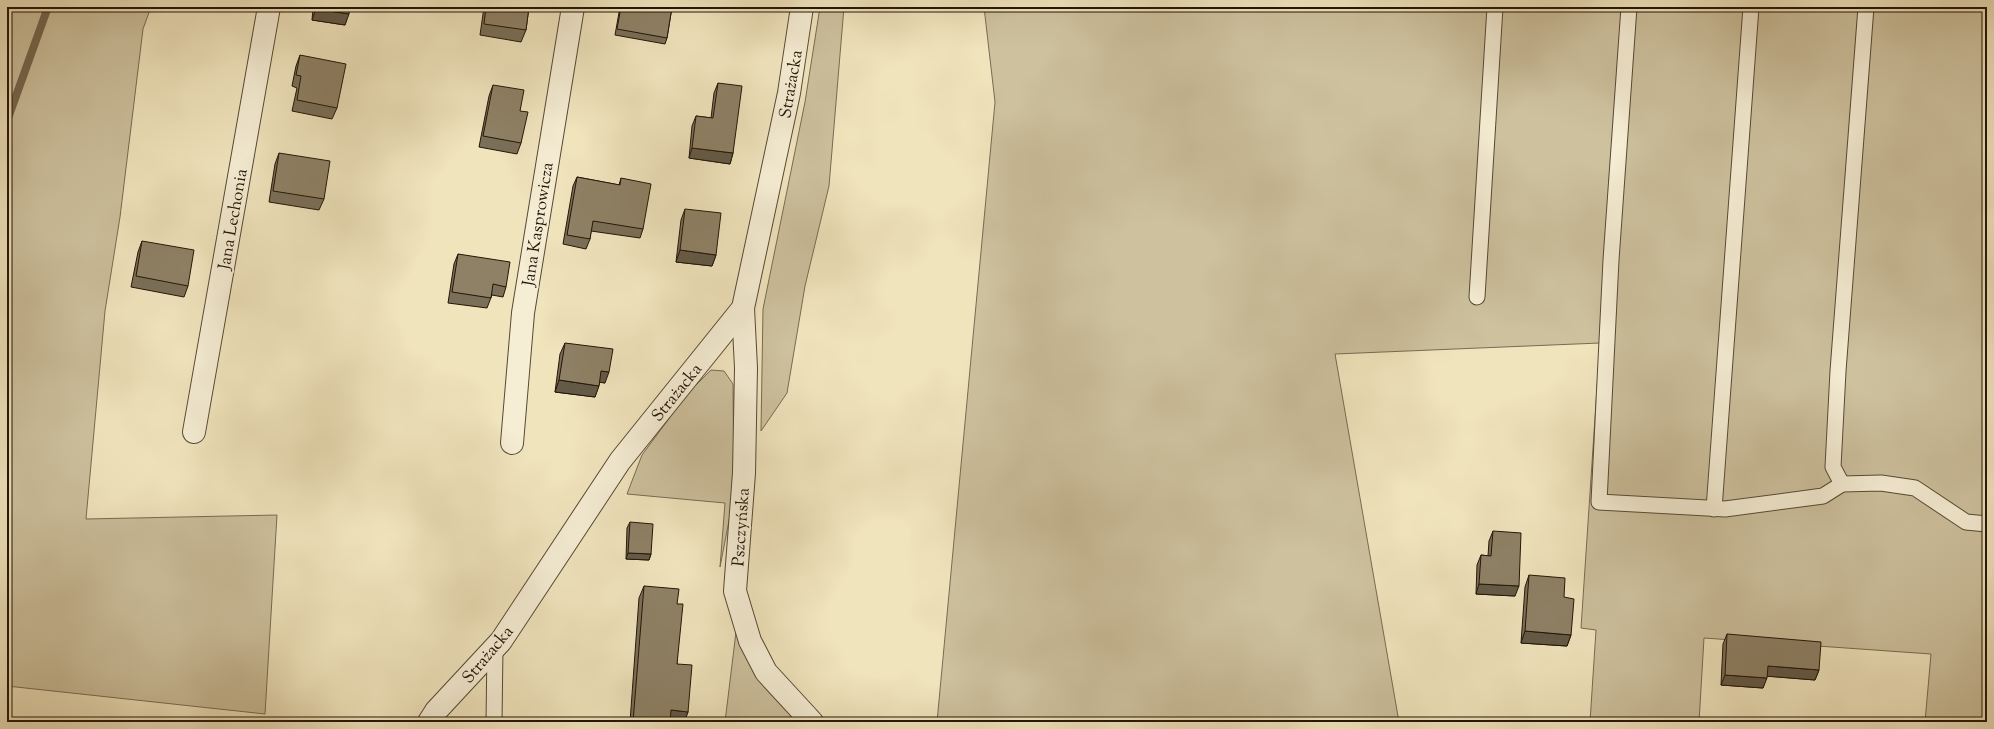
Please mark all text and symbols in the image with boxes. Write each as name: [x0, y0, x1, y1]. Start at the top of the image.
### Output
street label: Strażacka: [774, 48, 810, 120]
street label: Jana Kasprowicza: [517, 160, 561, 289]
street label: Jana Lechonia: [213, 167, 255, 273]
street label: Strażacka: [647, 359, 709, 428]
street label: Pszczyńska: [727, 487, 757, 567]
street label: Strażacka: [457, 621, 520, 689]

